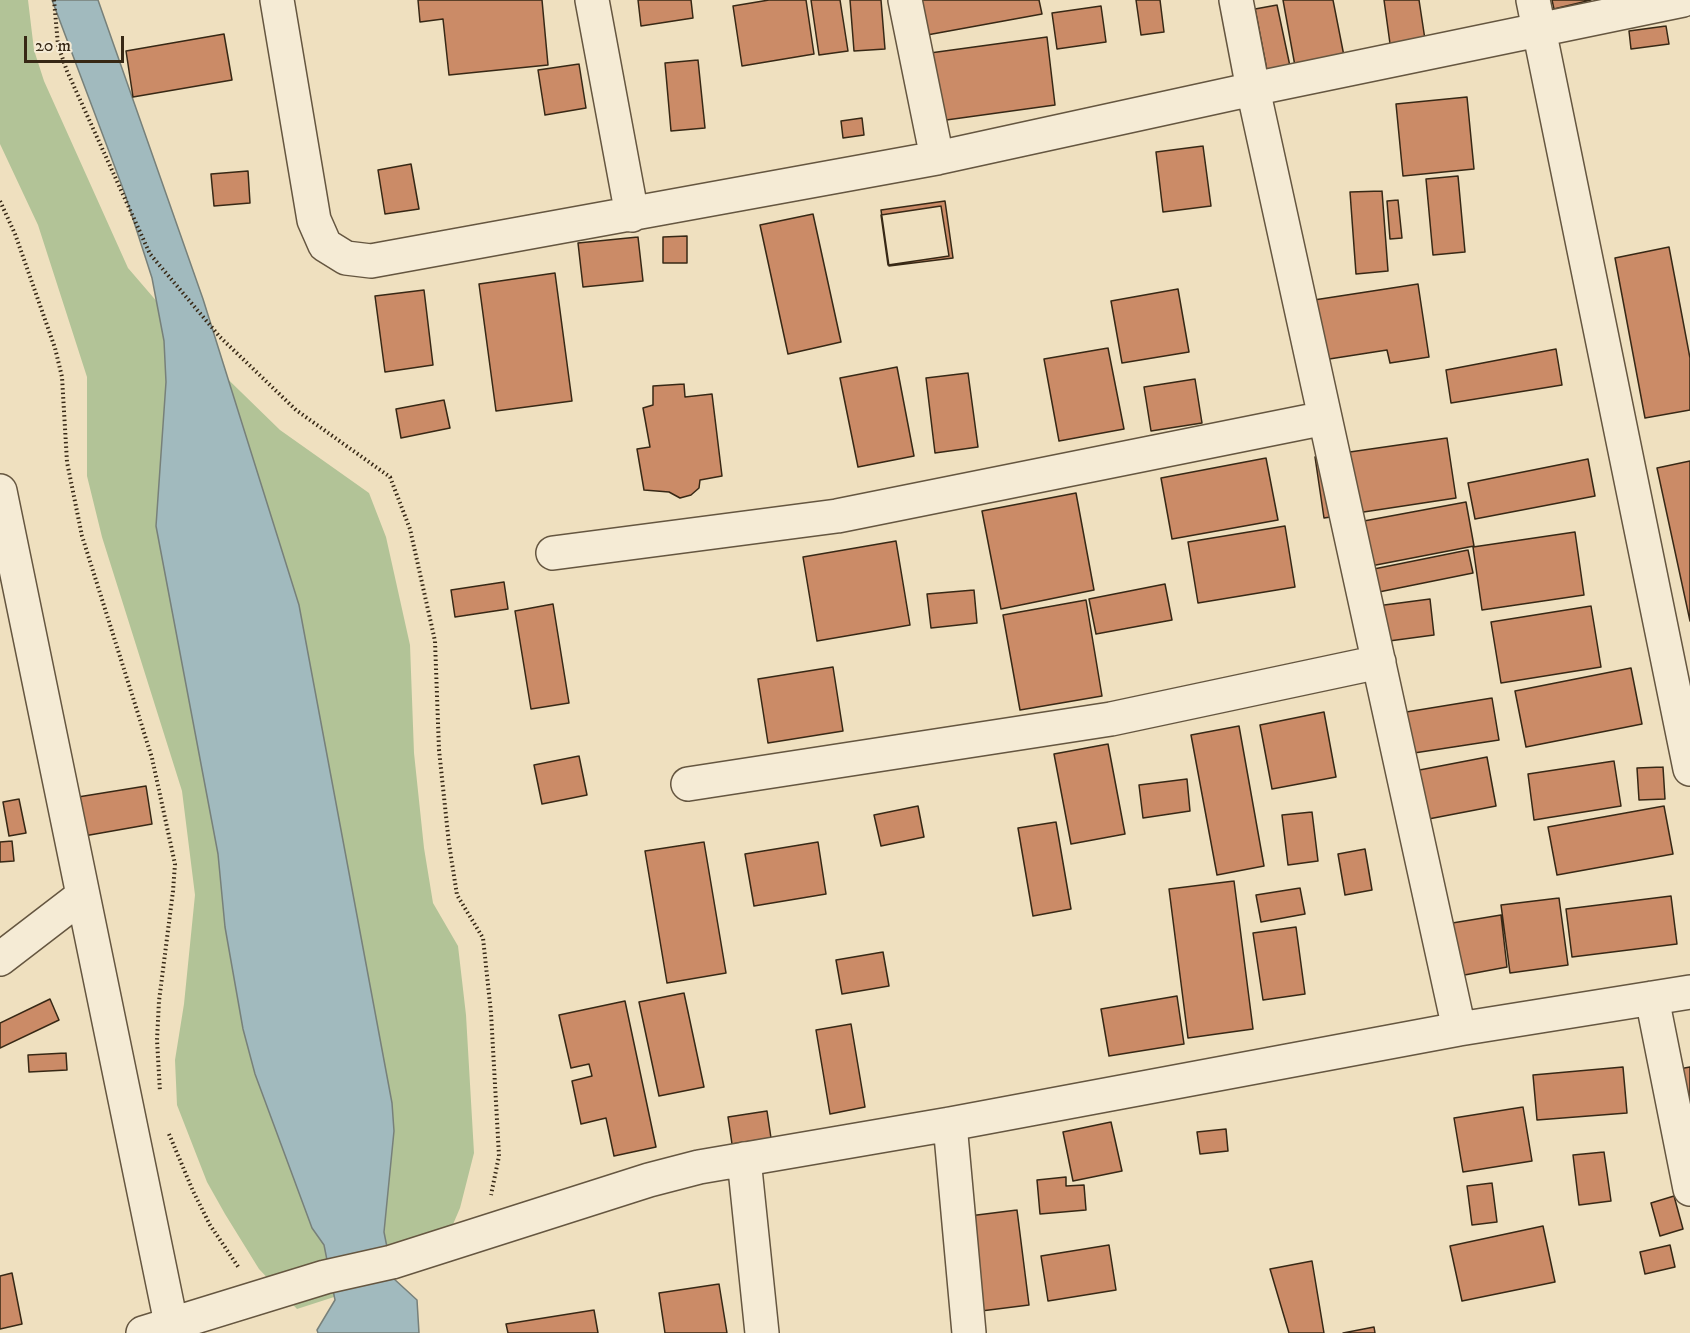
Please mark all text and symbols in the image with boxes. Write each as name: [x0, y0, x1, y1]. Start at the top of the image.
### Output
scale bar: [27, 24, 128, 62]
text: 20 m: [35, 35, 71, 57]

